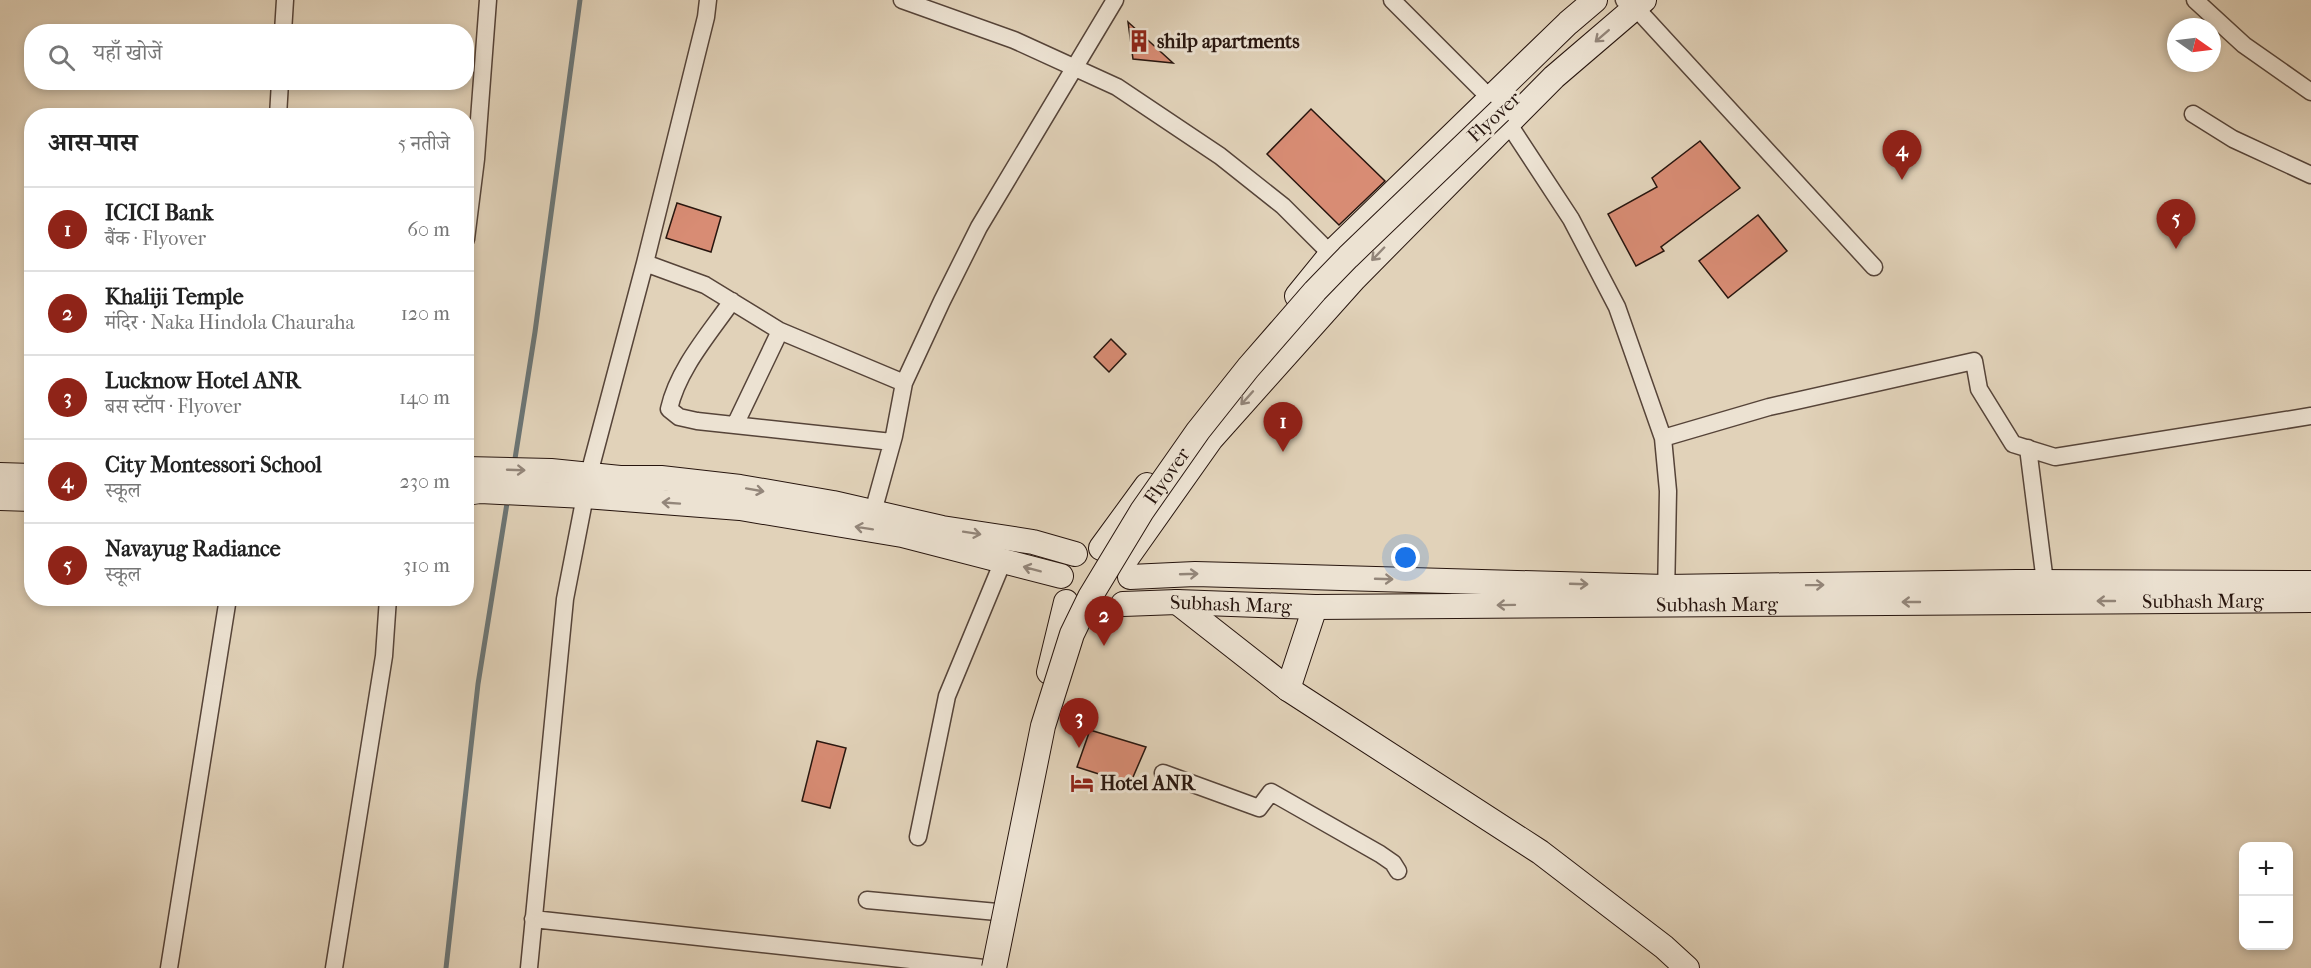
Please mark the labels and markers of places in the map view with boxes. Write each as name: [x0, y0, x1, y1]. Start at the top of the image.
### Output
building icon: shilp apartments: [1126, 28, 1152, 54]
place label: shilp apartments: [1157, 30, 1300, 53]
pin: 4: [1882, 130, 1922, 180]
pin: 5: [2156, 200, 2196, 249]
pin: 1: [1264, 402, 1302, 452]
pin: 2: [1084, 596, 1124, 646]
pin: 3: [1060, 698, 1098, 748]
hotel icon: Hotel ANR: [1069, 770, 1095, 796]
place label: Hotel ANR: [1100, 772, 1197, 795]

